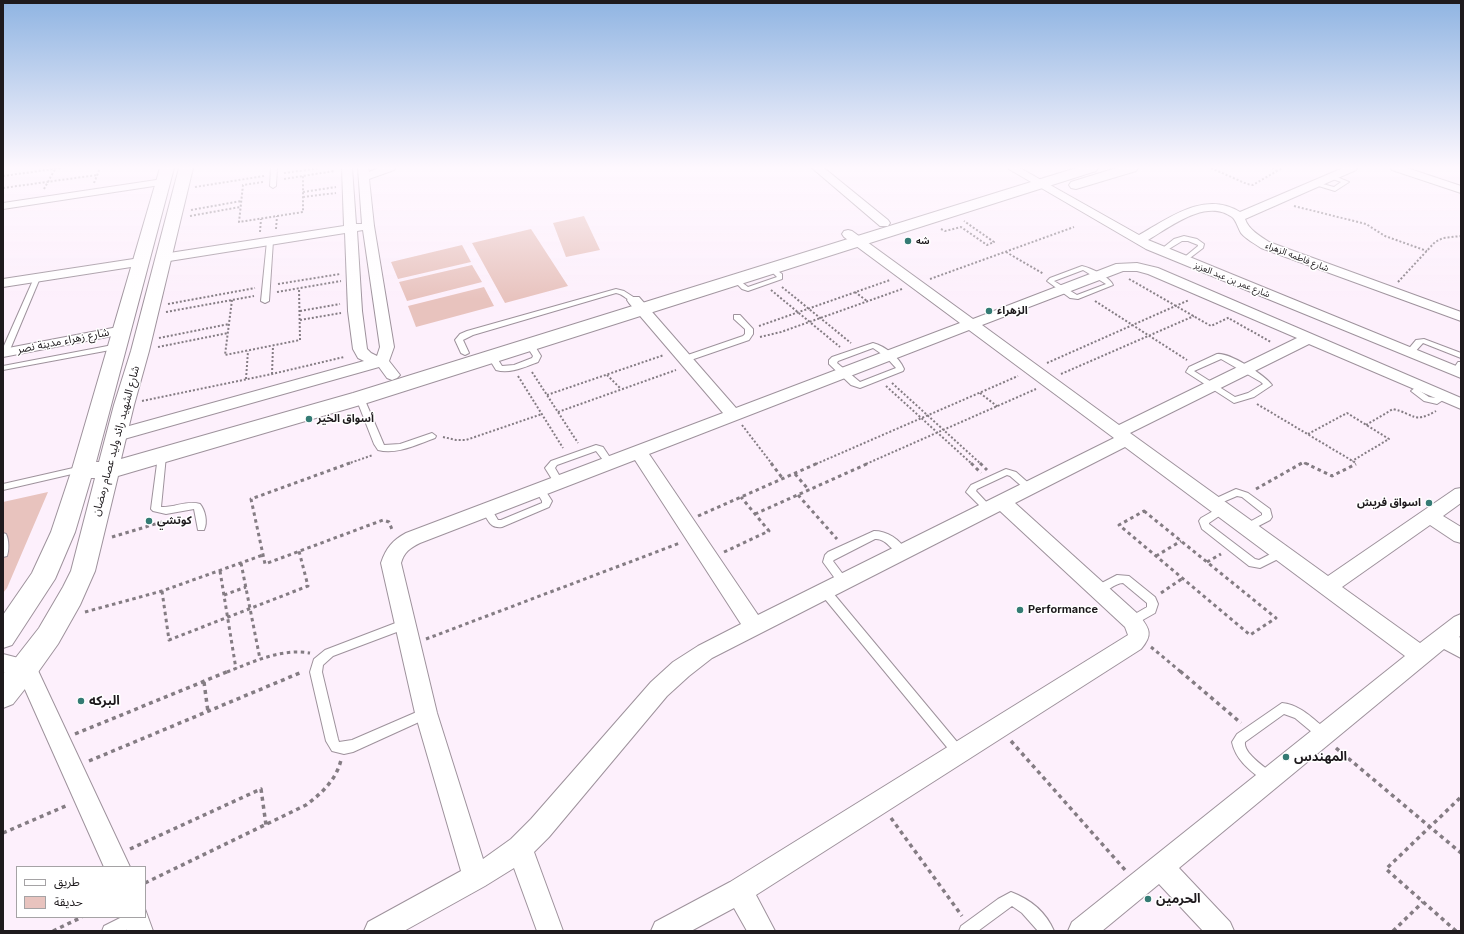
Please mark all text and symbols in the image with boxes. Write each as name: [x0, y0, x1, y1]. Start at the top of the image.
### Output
marker: شه: [903, 236, 913, 246]
place label: شه: [916, 236, 930, 246]
street label: شارع فاطمه الزهراء: [1264, 240, 1330, 274]
street label: شارع عمر بن عبد العزيز: [1192, 260, 1272, 300]
place label: الزهراء: [997, 304, 1028, 318]
marker: الزهراء: [984, 306, 994, 316]
street label: شارع زهراء مدينة نصر: [16, 326, 110, 356]
street label: شارع الشهيد رائد وليد عصام رمضان: [90, 364, 142, 518]
place label: أسواق الخير: [317, 412, 374, 426]
marker: أسواق الخير: [304, 414, 314, 424]
place label: اسواق فريش: [1357, 496, 1421, 510]
marker: اسواق فريش: [1424, 498, 1434, 508]
place label: كوتشي: [157, 514, 192, 528]
marker: كوتشي: [144, 516, 154, 526]
place label: Performance: [1028, 603, 1098, 617]
marker: Performance: [1015, 605, 1025, 615]
place label: البركه: [89, 693, 120, 709]
marker: البركه: [76, 696, 86, 706]
place label: المهندس: [1294, 749, 1347, 765]
marker: المهندس: [1281, 752, 1291, 762]
legend: [16, 866, 146, 918]
text: طريق: [54, 874, 80, 889]
place label: الحرمين: [1156, 891, 1201, 907]
text: حديقة: [54, 894, 83, 909]
marker: الحرمين: [1143, 894, 1153, 904]

